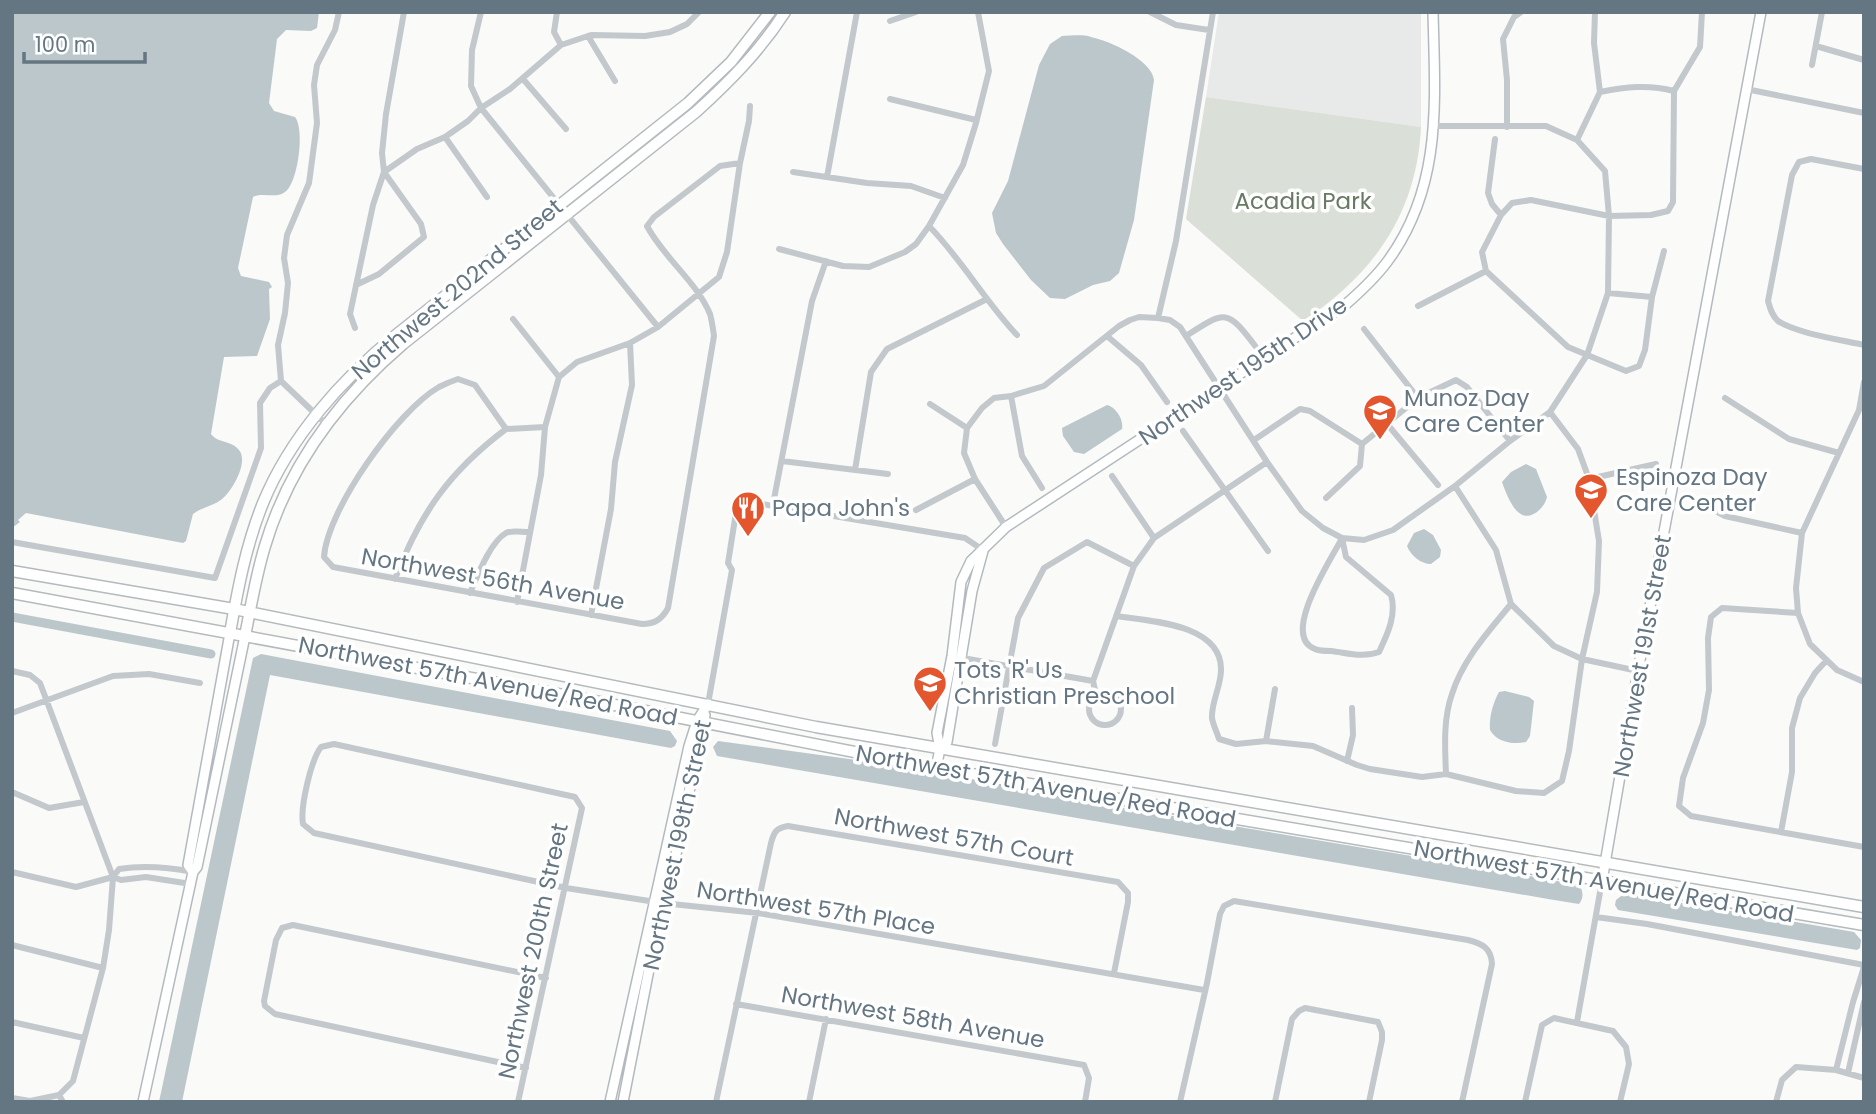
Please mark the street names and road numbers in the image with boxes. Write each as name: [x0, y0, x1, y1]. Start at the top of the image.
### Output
street label: Northwest 202nd Street: [345, 191, 569, 387]
street label: Northwest 195th Drive: [1132, 289, 1354, 453]
street label: Northwest 191st Street: [1605, 532, 1679, 780]
street label: Northwest 56th Avenue: [359, 540, 627, 618]
street label: Northwest 57th Avenue/Red Road: [296, 629, 680, 733]
street label: Northwest 199th Street: [635, 717, 719, 973]
street label: Northwest 57th Avenue/Red Road: [853, 737, 1239, 835]
street label: Northwest 57th Court: [832, 800, 1076, 874]
street label: Northwest 200th Street: [490, 820, 576, 1082]
street label: Northwest 57th Avenue/Red Road: [1411, 832, 1797, 930]
street label: Northwest 57th Place: [694, 873, 938, 943]
street label: Northwest 58th Avenue: [779, 978, 1047, 1056]

